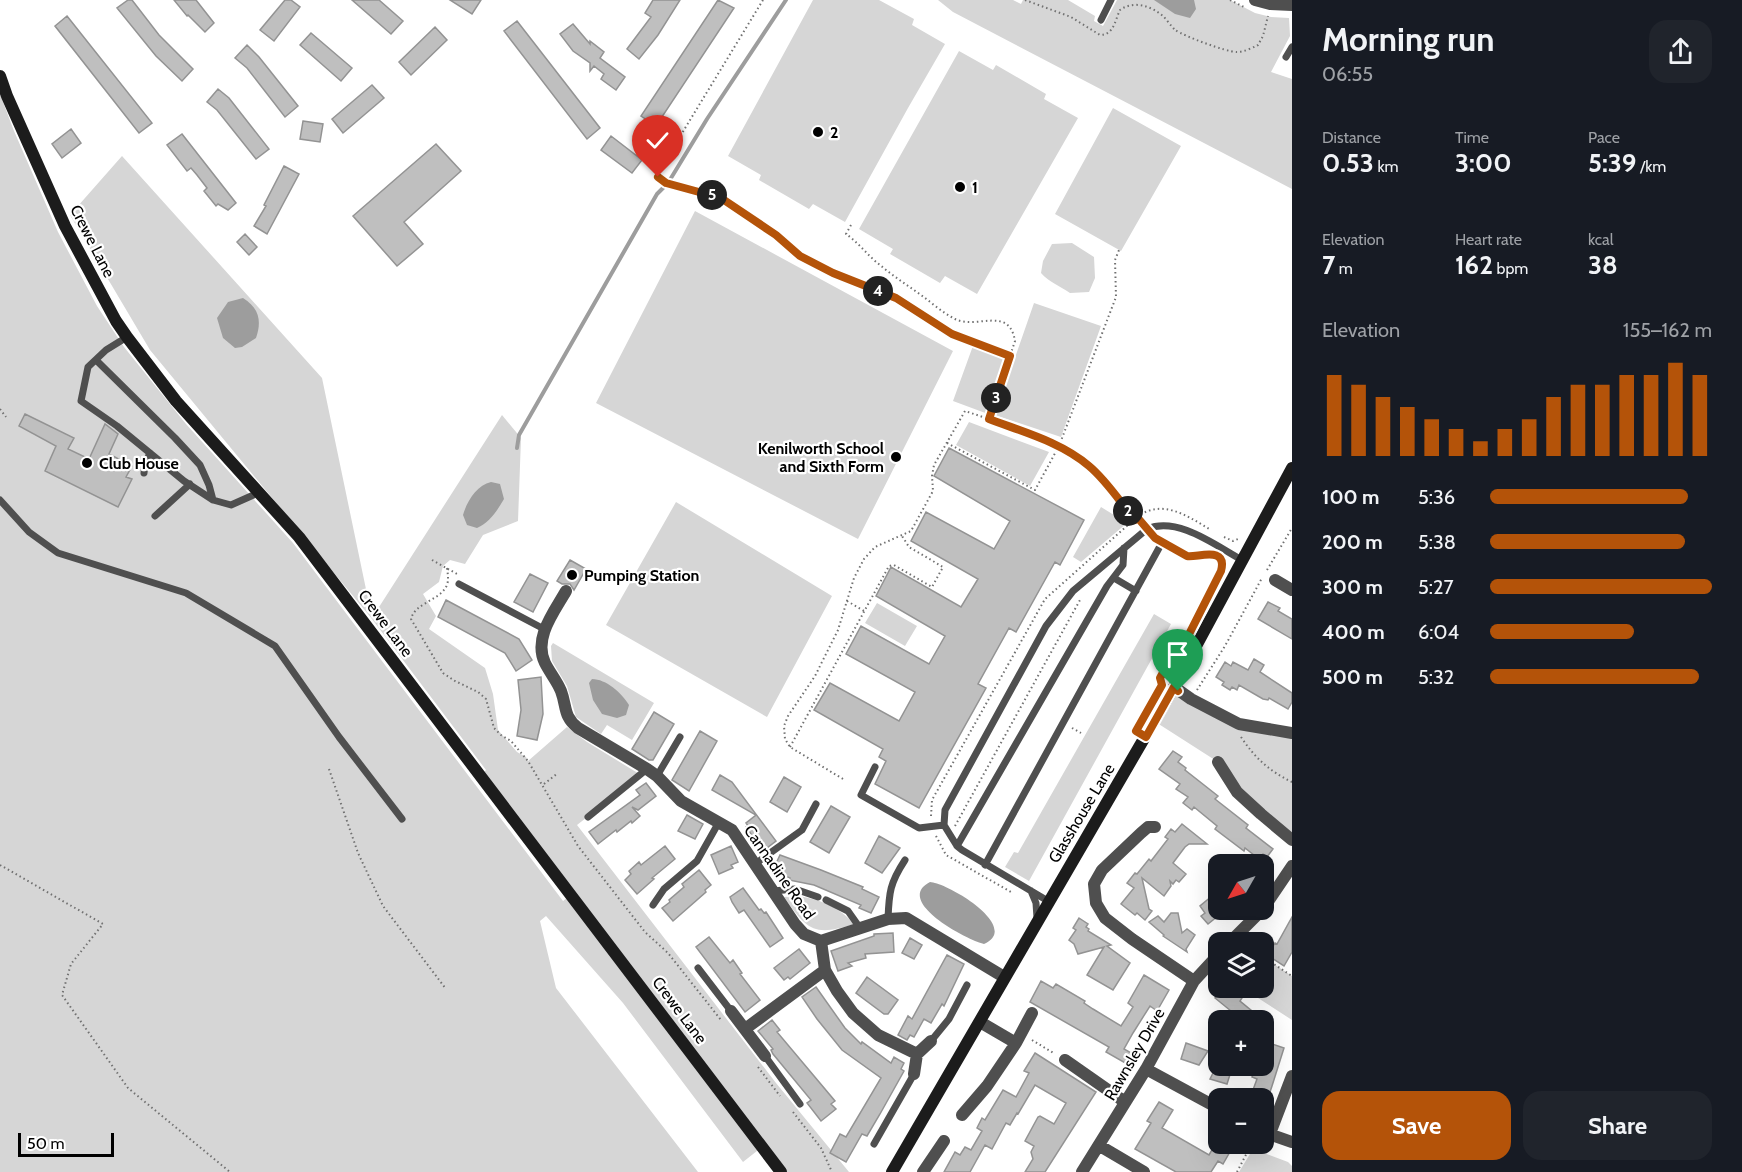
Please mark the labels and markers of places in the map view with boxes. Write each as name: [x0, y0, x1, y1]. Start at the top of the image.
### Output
pin: [632, 115, 683, 177]
place label: 2: [830, 123, 838, 142]
marker: 2: [811, 125, 825, 139]
place label: 1: [972, 178, 978, 197]
pin: 5: [697, 180, 727, 210]
marker: 1: [953, 180, 967, 194]
pin: 4: [863, 276, 893, 306]
pin: 3: [981, 383, 1011, 413]
place label: Kenilworth School and Sixth Form: [758, 439, 884, 476]
marker: Kenilworth School and Sixth Form: [889, 450, 903, 464]
place label: Club House: [99, 454, 179, 473]
marker: Club House: [80, 456, 94, 470]
pin: 2: [1113, 496, 1143, 526]
place label: Pumping Station: [584, 566, 699, 585]
marker: Pumping Station: [565, 568, 579, 582]
pin: [1152, 629, 1203, 691]

